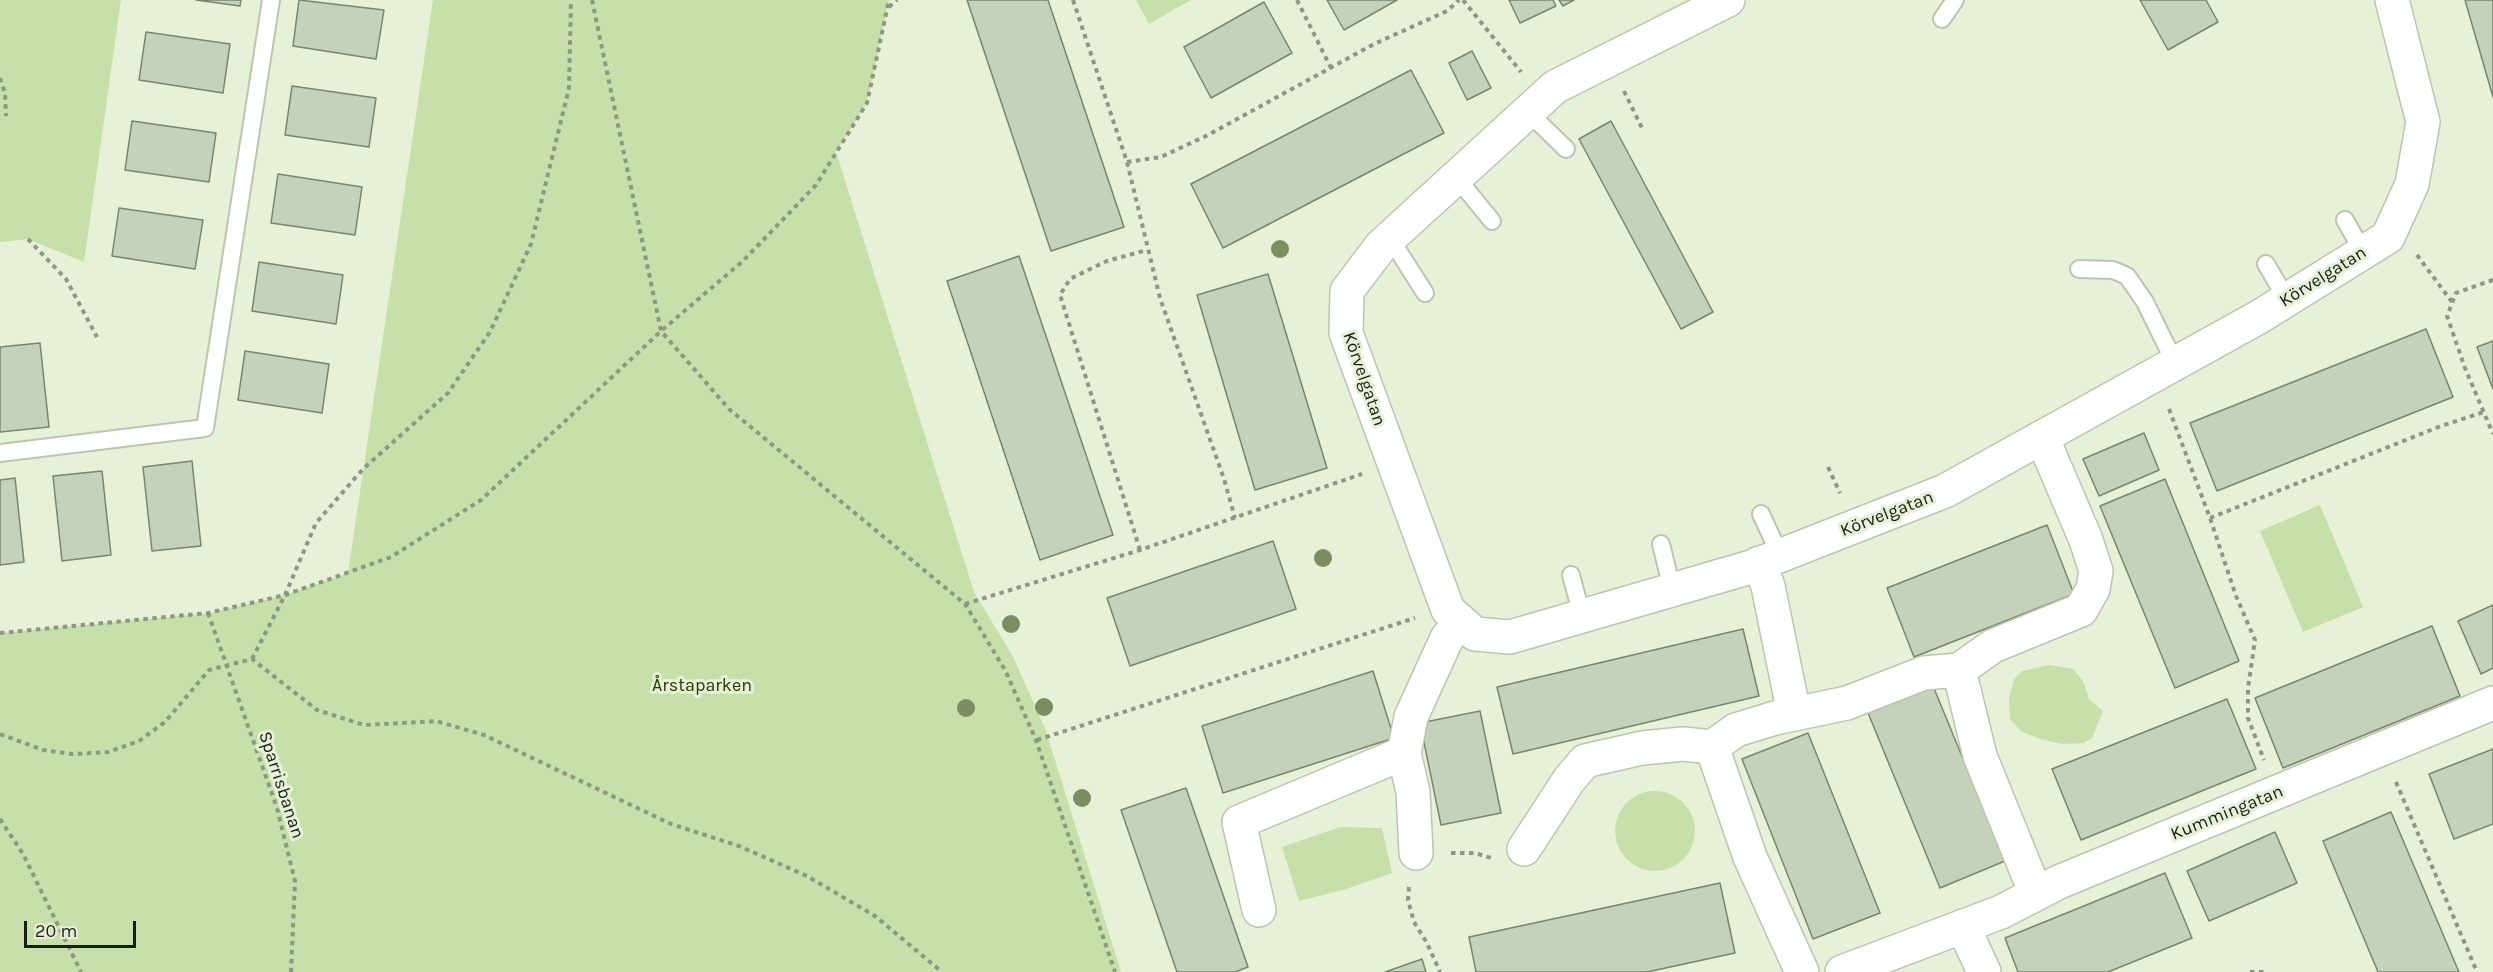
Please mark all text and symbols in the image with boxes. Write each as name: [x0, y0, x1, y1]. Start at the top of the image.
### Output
street label: Körvelgatan: [2276, 242, 2370, 312]
street label: Körvelgatan: [1338, 329, 1390, 429]
street label: Körvelgatan: [1837, 486, 1937, 542]
park label: Årstaparken: [652, 675, 752, 697]
street label: Sparrisbanan: [254, 729, 308, 841]
street label: Kummingatan: [2168, 781, 2286, 845]
scale bar: [27, 909, 140, 947]
text: 20 m: [35, 920, 77, 942]

